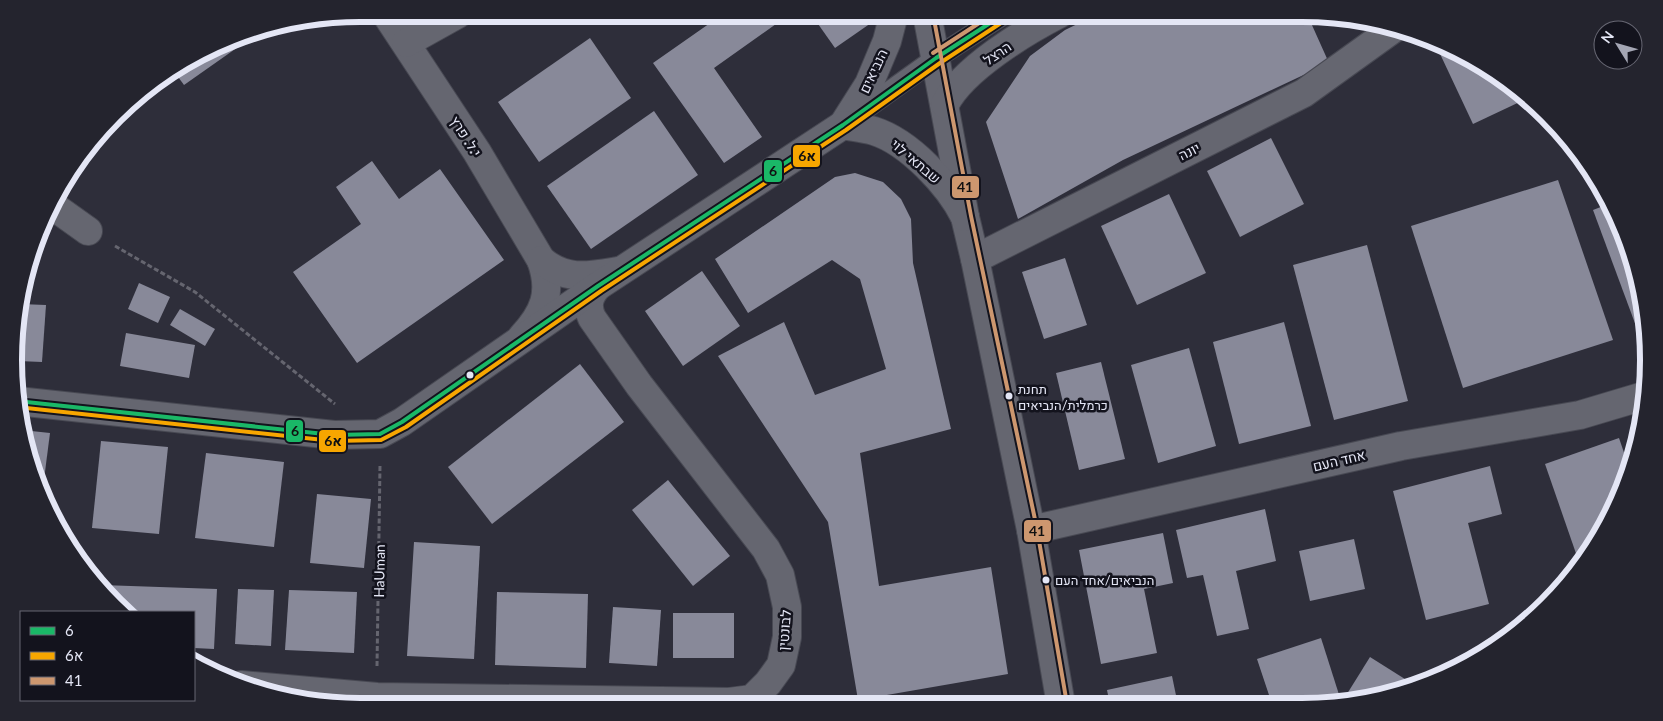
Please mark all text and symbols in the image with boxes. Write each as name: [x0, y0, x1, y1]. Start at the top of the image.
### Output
north arrow: [1593, 20, 1643, 70]
text: N: [1597, 27, 1617, 46]
street label: הרצל: [980, 38, 1014, 68]
street label: הנביאים: [855, 46, 891, 96]
street label: י.ל. פרץ: [447, 113, 485, 159]
street label: שבתאי לוי: [888, 135, 944, 187]
street label: יונה: [1175, 139, 1203, 163]
line badge: 6א: [792, 144, 821, 168]
text: 6א: [798, 147, 816, 164]
line badge: 6: [763, 159, 783, 183]
text: 6: [769, 162, 777, 179]
line badge: 41: [951, 175, 980, 199]
text: 41: [957, 178, 973, 195]
unlabelled marker: [465, 370, 475, 380]
place label: תחנת כרמלית/הנביאים: [1018, 381, 1108, 413]
marker: תחנת כרמלית/הנביאים: [1004, 391, 1014, 401]
line badge: 6: [285, 419, 304, 443]
text: 6: [291, 422, 299, 439]
line badge: 6א: [318, 429, 347, 453]
text: 6א: [324, 432, 342, 449]
street label: אחד העם: [1311, 446, 1367, 474]
line badge: 41: [1023, 519, 1052, 543]
text: 41: [1029, 522, 1045, 539]
street label: HaUman: [370, 544, 388, 598]
place label: הנביאים/אחד העם: [1055, 572, 1154, 588]
marker: הנביאים/אחד העם: [1041, 575, 1051, 585]
street label: לבונטין: [774, 609, 794, 651]
legend: [20, 611, 195, 701]
text: 6: [65, 621, 74, 639]
text: 6א: [65, 646, 83, 664]
text: 41: [65, 671, 82, 689]

